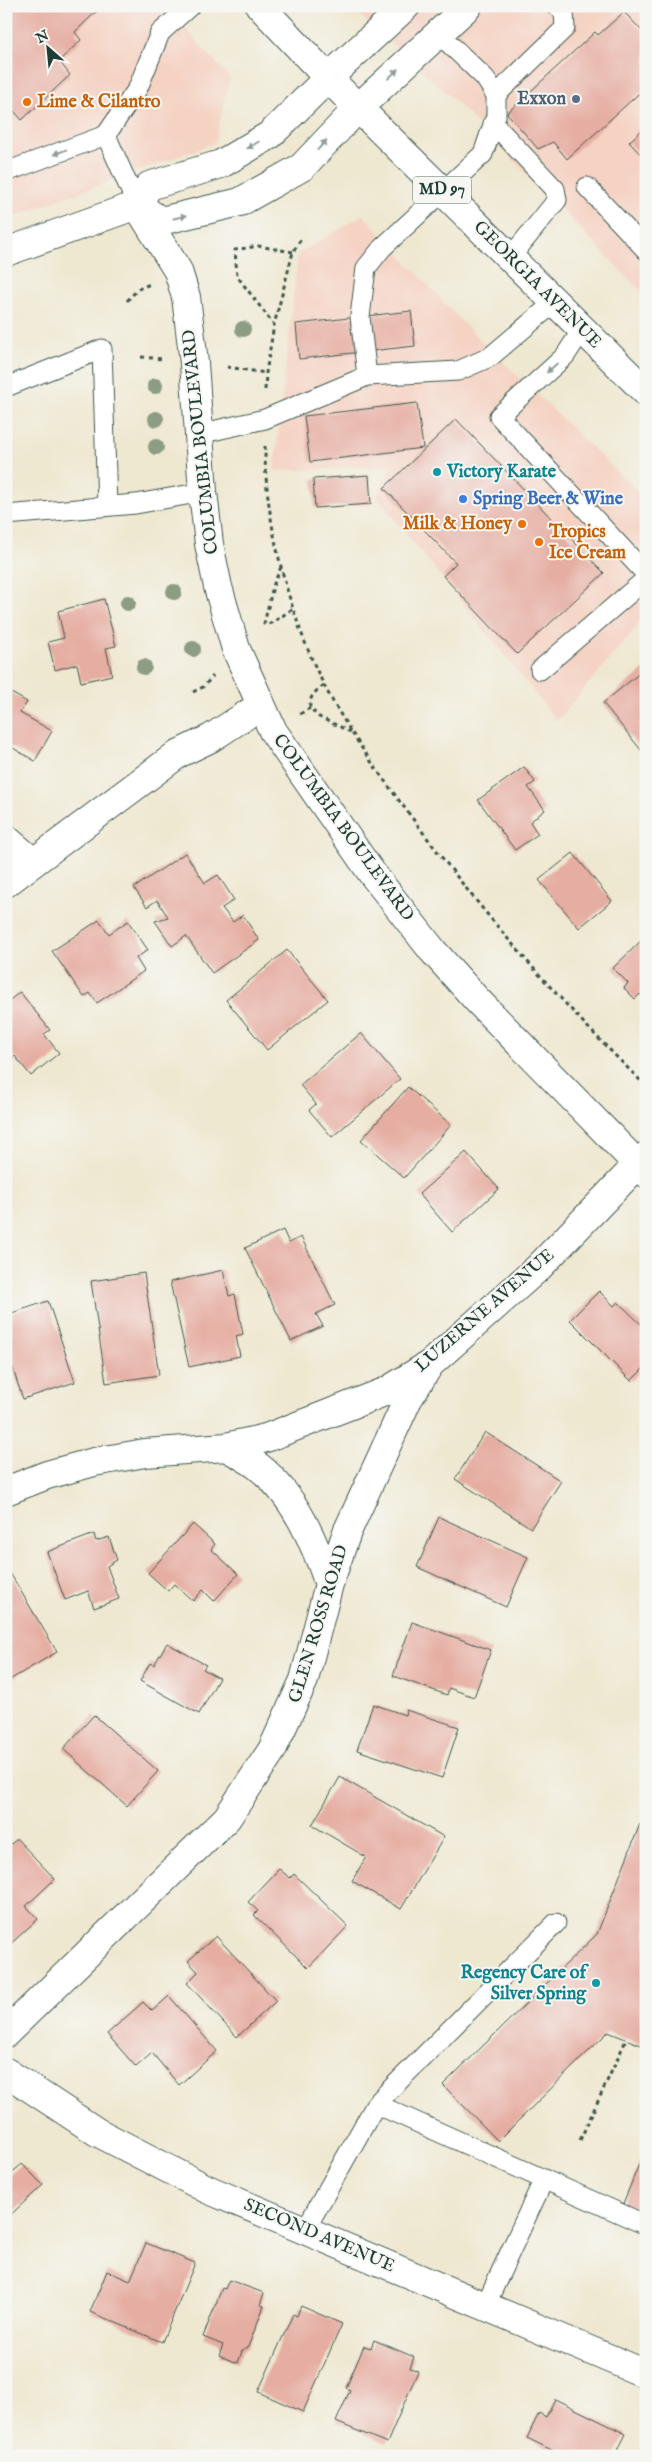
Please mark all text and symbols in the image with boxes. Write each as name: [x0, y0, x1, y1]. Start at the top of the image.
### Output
north arrow: [22, 22, 72, 72]
text: N: [32, 27, 52, 49]
one-way arrow: [387, 68, 399, 80]
place label: Exxon: [517, 88, 566, 111]
place label: Lime & Cilantro: [37, 91, 161, 114]
marker: Exxon: [570, 93, 582, 105]
marker: Lime & Cilantro: [21, 96, 33, 108]
one-way arrow: [316, 139, 328, 151]
one-way arrow: [246, 140, 259, 149]
one-way arrow: [53, 149, 68, 156]
road number: MD 97: [413, 176, 471, 204]
one-way arrow: [173, 213, 188, 221]
street label: GEORGIA AVENUE: [468, 216, 606, 354]
street label: COLUMBIA BOULEVARD: [178, 328, 224, 556]
one-way arrow: [546, 362, 559, 373]
place label: Victory Karate: [446, 461, 557, 484]
marker: Victory Karate: [431, 466, 443, 478]
place label: Spring Beer & Wine: [473, 488, 624, 511]
marker: Spring Beer & Wine: [457, 493, 469, 505]
place label: Milk & Honey: [403, 513, 513, 536]
marker: Milk & Honey: [516, 518, 528, 530]
place label: Tropics Ice Cream: [548, 521, 626, 565]
marker: Tropics Ice Cream: [533, 536, 545, 548]
street label: COLUMBIA BOULEVARD: [267, 730, 419, 926]
street label: LUZERNE AVENUE: [411, 1244, 559, 1378]
street label: GLEN ROSS ROAD: [284, 1542, 354, 1706]
place label: Regency Care of Silver Spring: [460, 1962, 589, 2006]
marker: Regency Care of Silver Spring: [590, 1977, 602, 1989]
street label: SECOND AVENUE: [240, 2194, 398, 2278]

